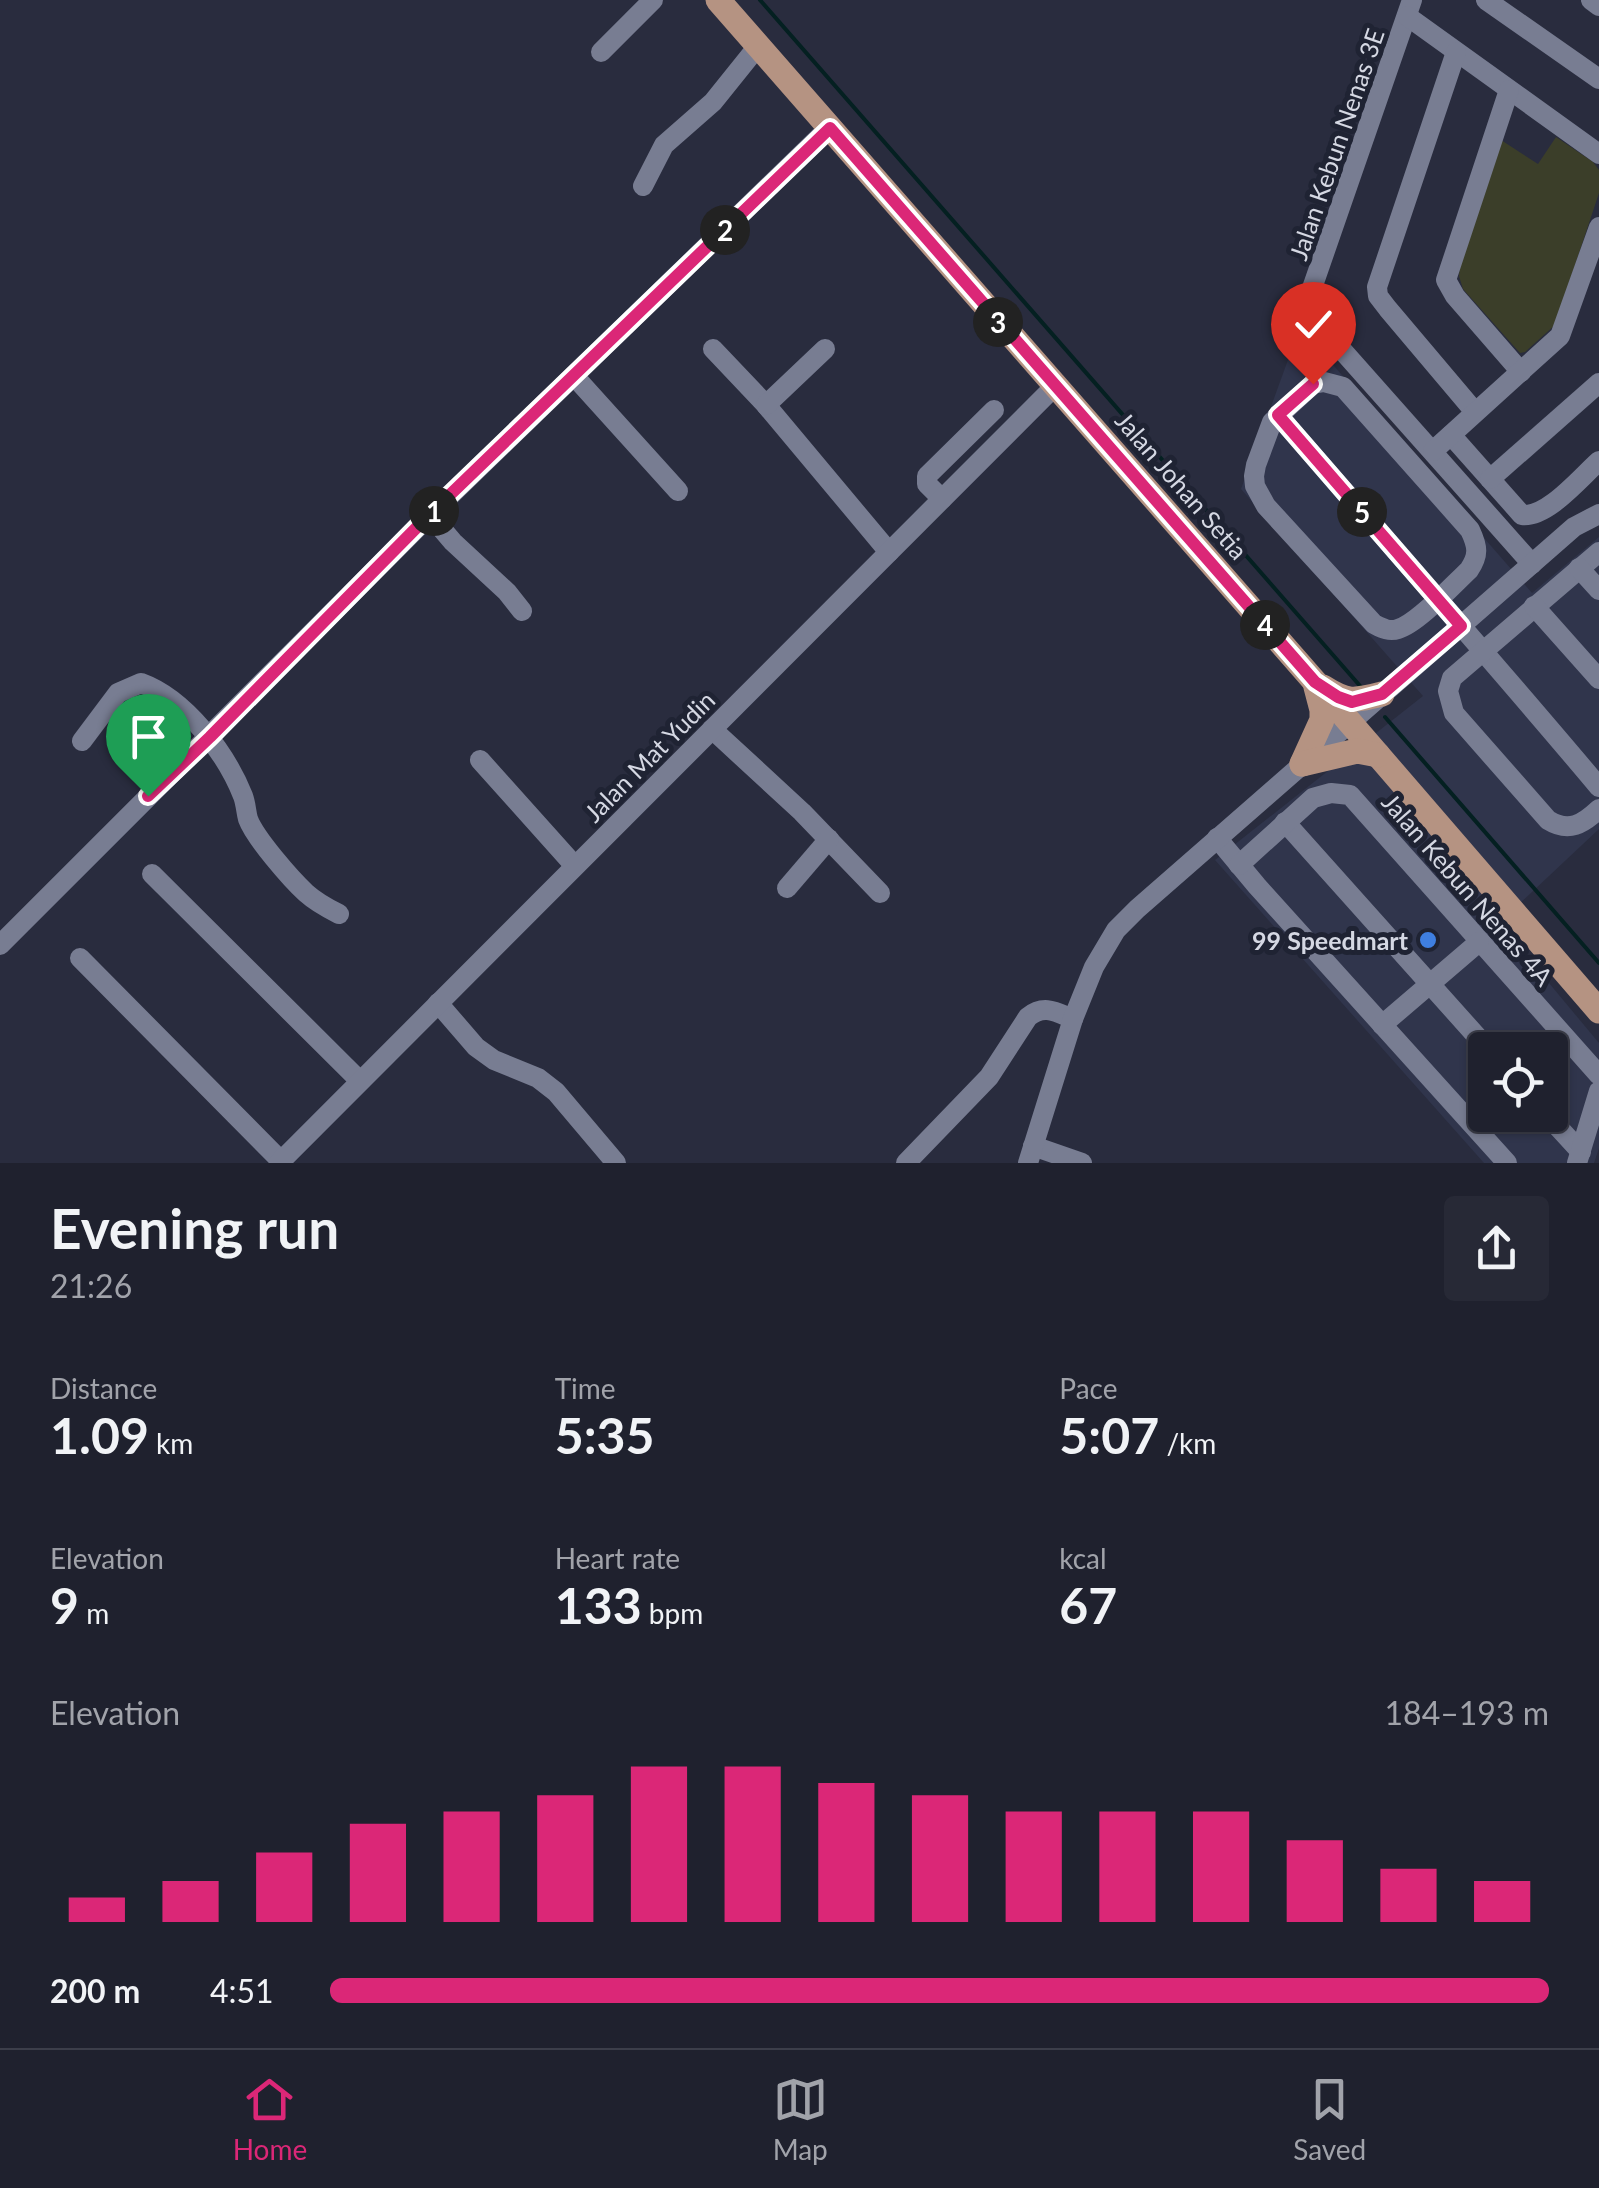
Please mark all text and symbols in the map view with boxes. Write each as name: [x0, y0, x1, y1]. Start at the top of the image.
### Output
street label: Jalan Kebun Nenas 3E: [1282, 24, 1390, 264]
pin: 2: [700, 205, 750, 255]
text: 2: [717, 213, 733, 247]
pin: [1271, 282, 1356, 385]
pin: 3: [973, 297, 1023, 347]
icon: check: [1286, 297, 1341, 352]
text: 3: [990, 305, 1006, 339]
street label: Jalan Johan Setia: [1110, 405, 1254, 565]
pin: 1: [409, 486, 459, 536]
pin: 5: [1337, 487, 1387, 537]
text: 1: [426, 494, 442, 528]
text: 5: [1354, 495, 1370, 529]
pin: 4: [1240, 600, 1290, 650]
text: 4: [1257, 608, 1273, 642]
street label: Jalan Mat Yudin: [578, 685, 720, 827]
pin: [106, 694, 191, 797]
icon: arrive: [121, 709, 176, 764]
street label: Jalan Kebun Nenas 4A: [1376, 787, 1560, 991]
place label: 99 Speedmart: [1252, 925, 1409, 955]
marker: 99 Speedmart: [1417, 929, 1439, 951]
map controls: [1468, 1032, 1568, 1132]
button: locate: [1468, 1032, 1568, 1132]
text: Evening run: [50, 1195, 339, 1261]
button: share: [1444, 1196, 1549, 1301]
text: 21:26: [50, 1266, 132, 1305]
text: Distance: [50, 1371, 157, 1405]
text: Time: [555, 1371, 616, 1405]
text: Pace: [1059, 1371, 1118, 1405]
text: 1.09: [50, 1405, 149, 1465]
text: 5:35: [555, 1405, 655, 1465]
text: 5:07: [1059, 1405, 1159, 1465]
text: km: [149, 1426, 193, 1460]
text: /km: [1159, 1426, 1216, 1460]
text: Elevation: [50, 1541, 164, 1575]
text: Heart rate: [555, 1541, 680, 1575]
text: kcal: [1059, 1541, 1107, 1575]
text: 9: [50, 1575, 79, 1635]
text: 133: [555, 1575, 642, 1635]
text: 67: [1059, 1575, 1117, 1635]
text: m: [79, 1596, 109, 1630]
text: bpm: [642, 1596, 703, 1630]
text: Elevation: [50, 1693, 180, 1732]
text: 184–193 m: [1385, 1693, 1549, 1732]
text: 200 m: [50, 1971, 140, 2010]
text: 4:51: [210, 1971, 274, 2010]
tab: Home: [233, 2072, 307, 2166]
tab: Map: [773, 2072, 828, 2166]
tab: Saved: [1293, 2072, 1366, 2166]

